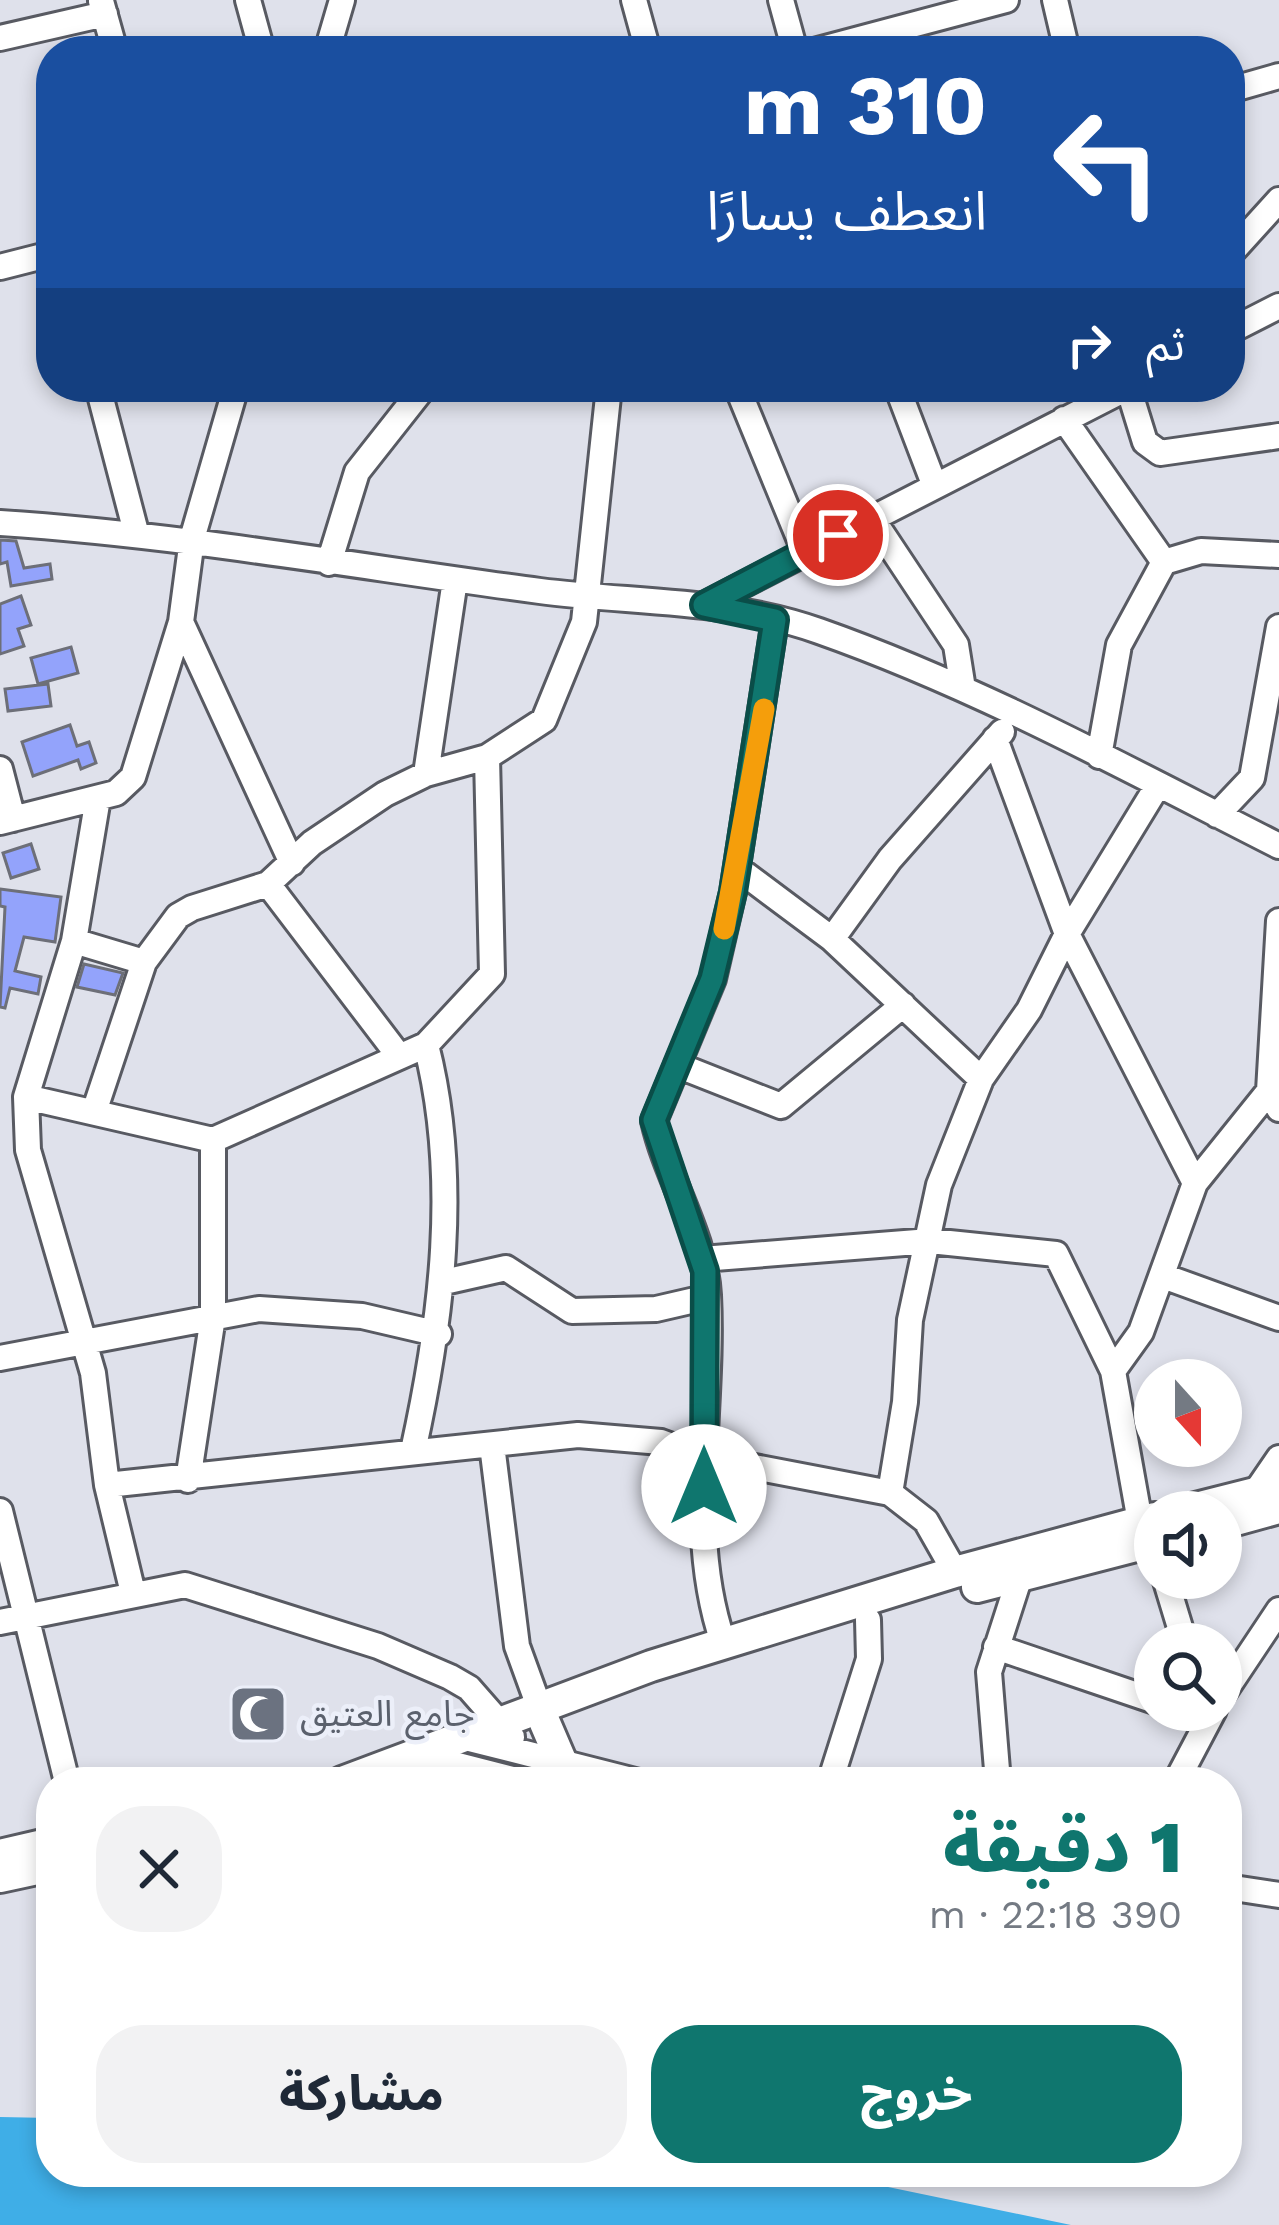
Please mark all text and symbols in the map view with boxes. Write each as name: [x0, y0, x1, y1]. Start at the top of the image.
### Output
text: 310 m: [744, 56, 987, 154]
icon: left: [1029, 84, 1185, 240]
text: انعطف يسارًا: [706, 180, 987, 243]
icon: right: [1056, 312, 1122, 378]
text: ثم: [1146, 318, 1185, 371]
pin: [787, 484, 889, 586]
icon: arrive: [805, 502, 871, 568]
north arrow: [1134, 1359, 1242, 1467]
map controls: [1134, 1359, 1242, 1731]
position arrow: [641, 1424, 767, 1550]
button: sound: [1134, 1491, 1242, 1599]
button: search: [1134, 1623, 1242, 1731]
mosque icon: جامع العتيق: [227, 1683, 289, 1745]
place label: جامع العتيق: [300, 1693, 475, 1740]
text: 1 دقيقة: [943, 1805, 1182, 1889]
button: close: [96, 1806, 222, 1932]
text: 390 m · 22:18: [929, 1892, 1182, 1937]
button: مشاركة: [96, 2025, 627, 2163]
button: خروج: [651, 2025, 1182, 2163]

